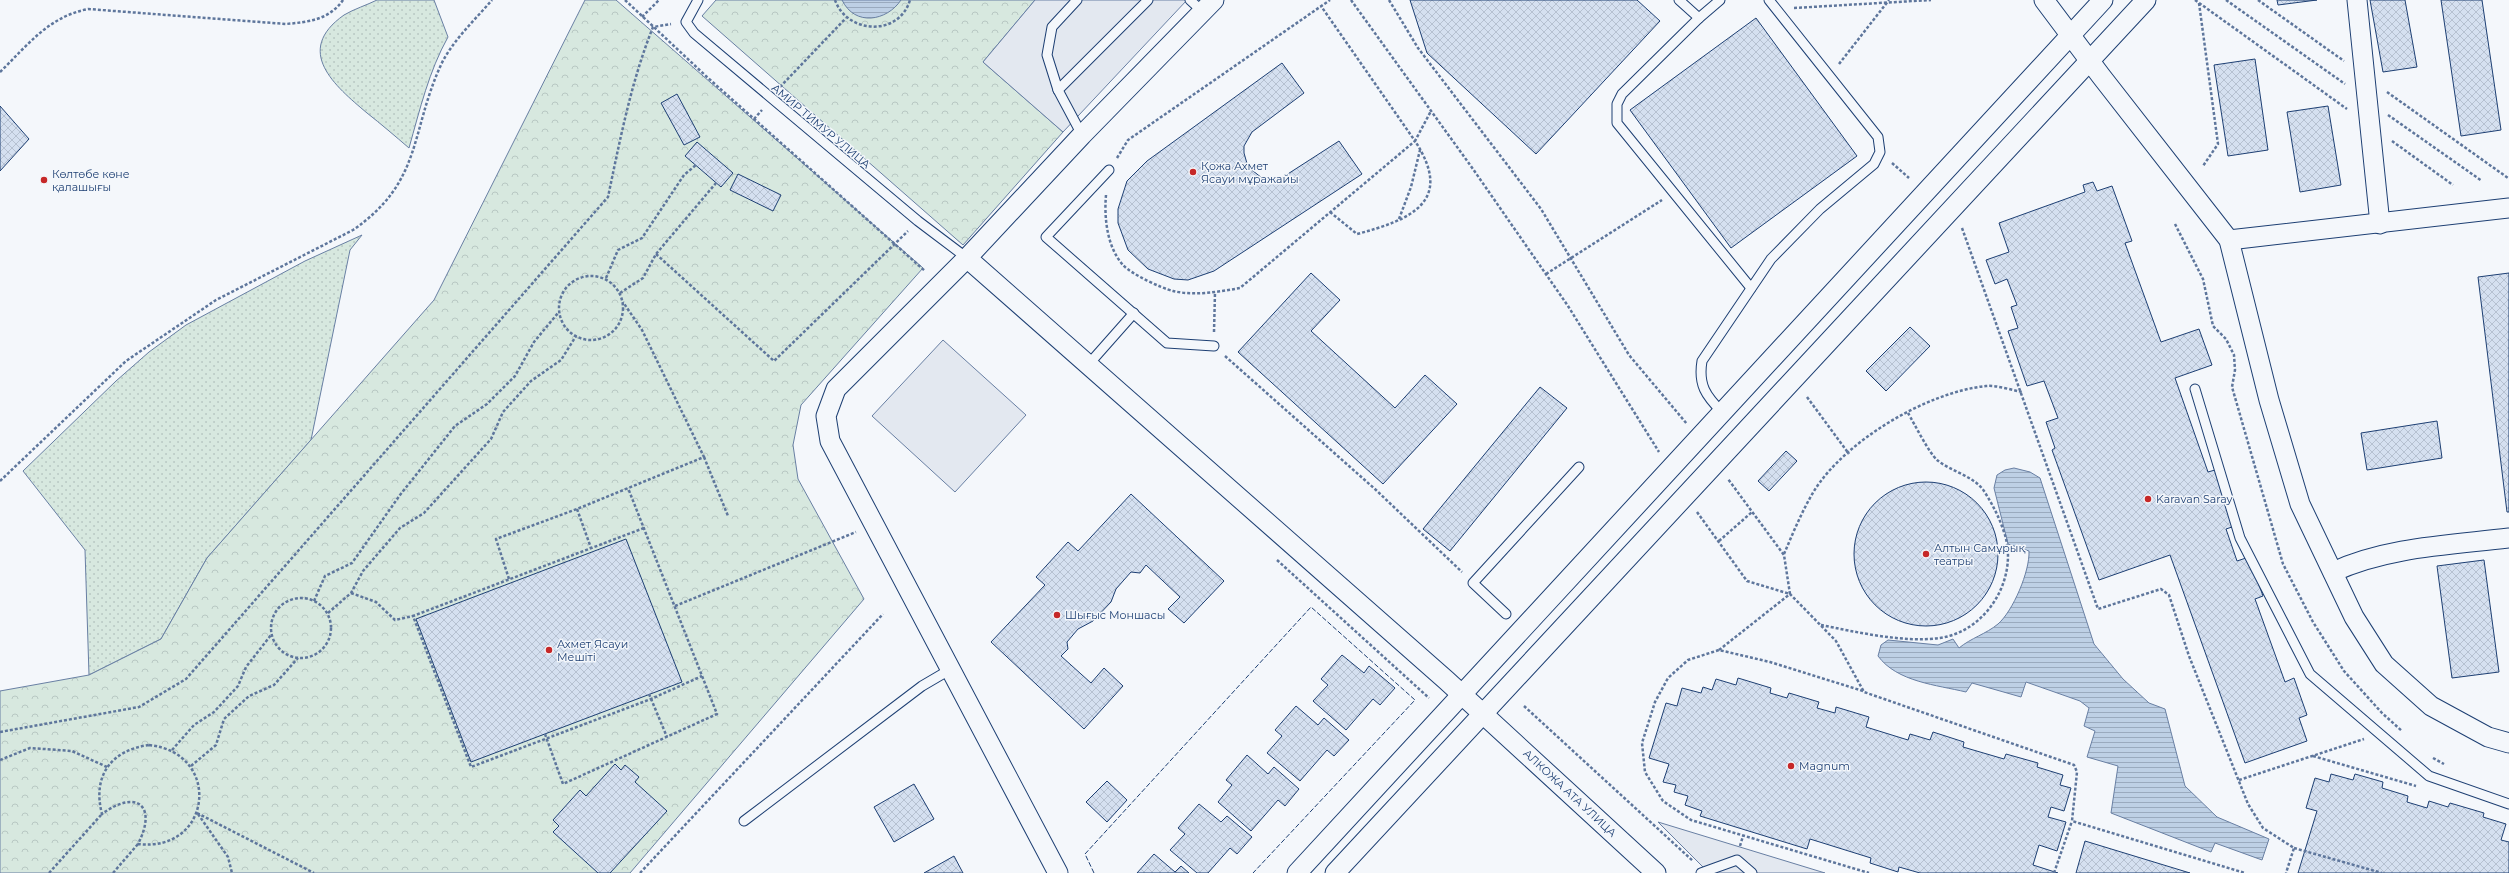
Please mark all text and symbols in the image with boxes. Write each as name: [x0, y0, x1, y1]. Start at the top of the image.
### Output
street label: АМИР ТИМУР УЛИЦА: [769, 81, 874, 172]
place label: Қожа Ахмет Ясауи мұражайы: [1201, 159, 1299, 186]
place label: Көлтөбе көне қалашығы: [52, 167, 130, 194]
marker: Қожа Ахмет Ясауи мұражайы: [1188, 167, 1198, 177]
marker: Көлтөбе көне қалашығы: [39, 175, 49, 185]
place label: Karavan Saray: [2156, 492, 2233, 506]
marker: Karavan Saray: [2143, 494, 2153, 504]
place label: Алтын Самұрық театры: [1934, 541, 2026, 568]
marker: Алтын Самұрық театры: [1921, 549, 1931, 559]
place label: Шығыс Моншасы: [1065, 608, 1165, 622]
marker: Шығыс Моншасы: [1052, 610, 1062, 620]
place label: Ахмет Ясауи Мешіті: [557, 637, 628, 664]
marker: Ахмет Ясауи Мешіті: [544, 645, 554, 655]
street label: АЛКОЖА АТА УЛИЦА: [1520, 746, 1620, 840]
place label: Magnum: [1799, 759, 1850, 773]
marker: Magnum: [1786, 761, 1796, 771]

